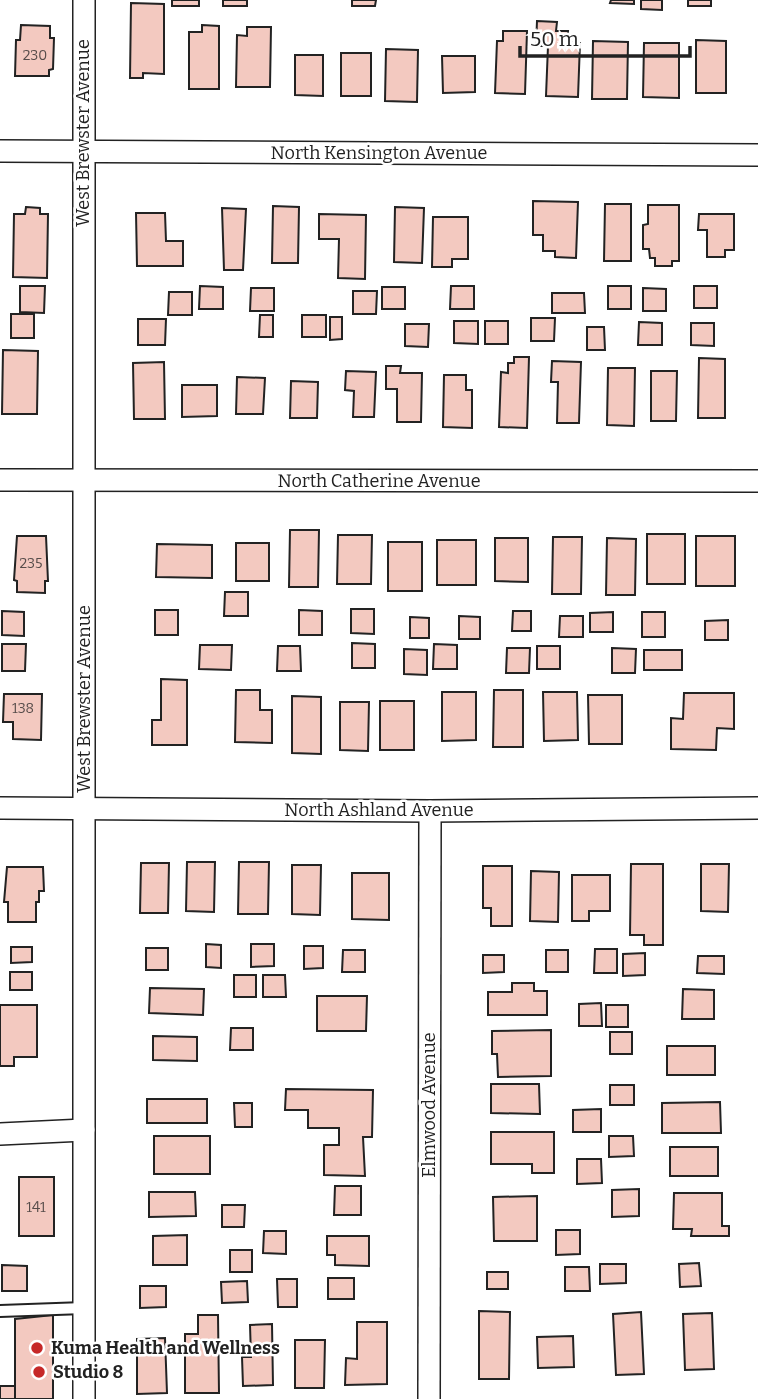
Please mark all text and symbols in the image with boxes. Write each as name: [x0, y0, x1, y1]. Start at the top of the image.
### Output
scale bar: [520, 14, 690, 58]
text: 50 m: [530, 26, 579, 52]
street label: West Brewster Avenue: [72, 39, 94, 227]
house number: 230: [23, 47, 47, 64]
street label: North Kensington Avenue: [271, 142, 487, 164]
street label: North Catherine Avenue: [277, 470, 481, 492]
house number: 235: [19, 555, 43, 572]
street label: West Brewster Avenue: [73, 605, 95, 793]
house number: 138: [12, 700, 34, 717]
street label: North Ashland Avenue: [284, 799, 474, 821]
street label: Elmwood Avenue: [418, 1032, 440, 1178]
house number: 141: [26, 1199, 46, 1216]
place label: Kuma Health and Wellness: [51, 1337, 280, 1359]
marker: Kuma Health and Wellness: [29, 1340, 45, 1356]
place label: Studio 8: [53, 1361, 123, 1383]
marker: Studio 8: [31, 1364, 47, 1380]

